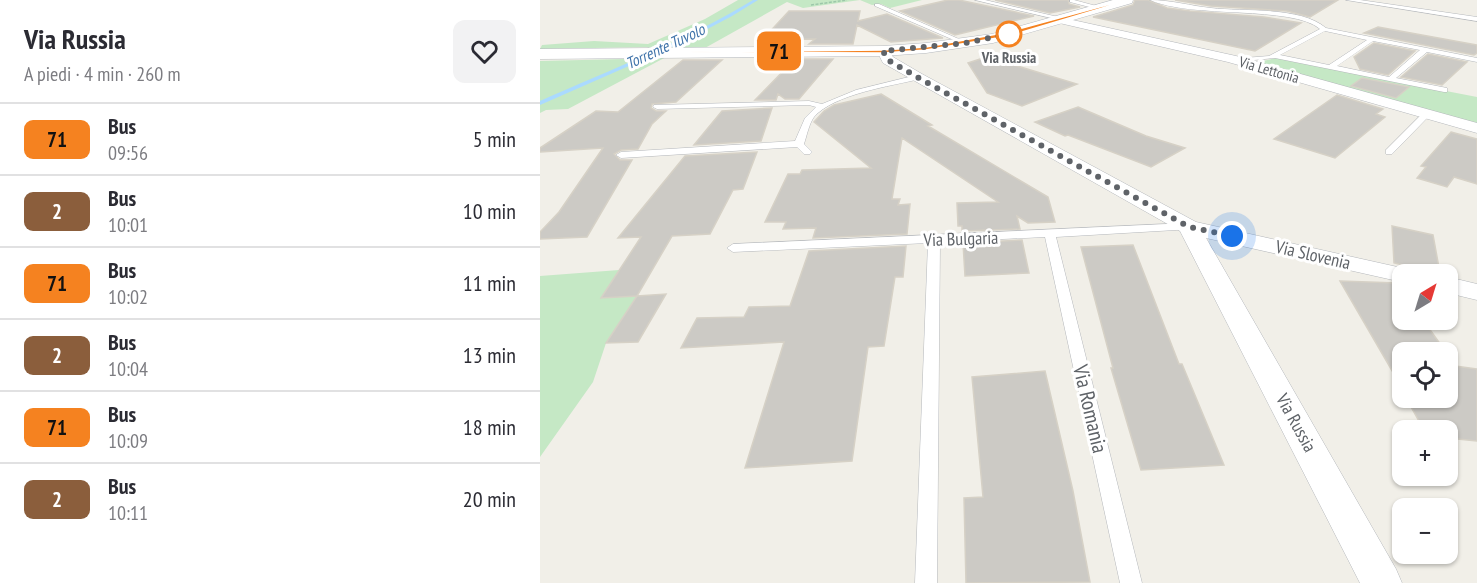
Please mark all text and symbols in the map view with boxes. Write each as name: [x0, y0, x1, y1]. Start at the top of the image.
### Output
water label: Torrente Tuvolo: [622, 18, 709, 73]
text: Via Russia: [24, 20, 126, 57]
button: heart: [453, 20, 516, 83]
marker: Via Russia: [996, 21, 1022, 47]
line badge: 71: [752, 32, 806, 70]
text: 71: [769, 38, 789, 65]
place label: Via Russia: [981, 48, 1036, 67]
street label: Via Lettonia: [1236, 52, 1301, 87]
text: A piedi · 4 min · 260 m: [24, 61, 180, 87]
text: Bus: [108, 112, 136, 140]
text: 5 min: [473, 125, 516, 153]
text: 71: [47, 126, 67, 153]
text: 09:56: [108, 140, 148, 166]
text: Bus: [108, 184, 136, 212]
text: 10 min: [463, 197, 516, 225]
text: 2: [52, 198, 62, 225]
text: 10:01: [108, 212, 148, 238]
your location: [1217, 221, 1247, 251]
street label: Via Bulgaria: [922, 226, 999, 251]
street label: Via Slovenia: [1272, 235, 1353, 274]
text: Bus: [108, 256, 136, 284]
north arrow: [1392, 264, 1458, 330]
map controls: [1392, 264, 1458, 564]
text: 11 min: [463, 269, 516, 297]
text: 71: [47, 270, 67, 297]
text: 10:02: [108, 284, 148, 310]
text: Bus: [108, 328, 136, 356]
text: 13 min: [463, 341, 516, 369]
text: 2: [52, 342, 62, 369]
button: locate: [1392, 342, 1458, 408]
text: 10:04: [108, 356, 148, 382]
street label: Via Romania: [1067, 361, 1114, 456]
street label: Via Russia: [1271, 389, 1322, 456]
text: Bus: [108, 400, 136, 428]
text: 18 min: [463, 413, 516, 441]
text: 71: [47, 414, 67, 441]
button: +: [1392, 420, 1458, 486]
text: 10:09: [108, 428, 148, 454]
text: Bus: [108, 472, 136, 500]
text: 20 min: [463, 485, 516, 513]
text: 2: [52, 486, 62, 513]
button: −: [1392, 498, 1458, 564]
text: 10:11: [108, 500, 148, 526]

